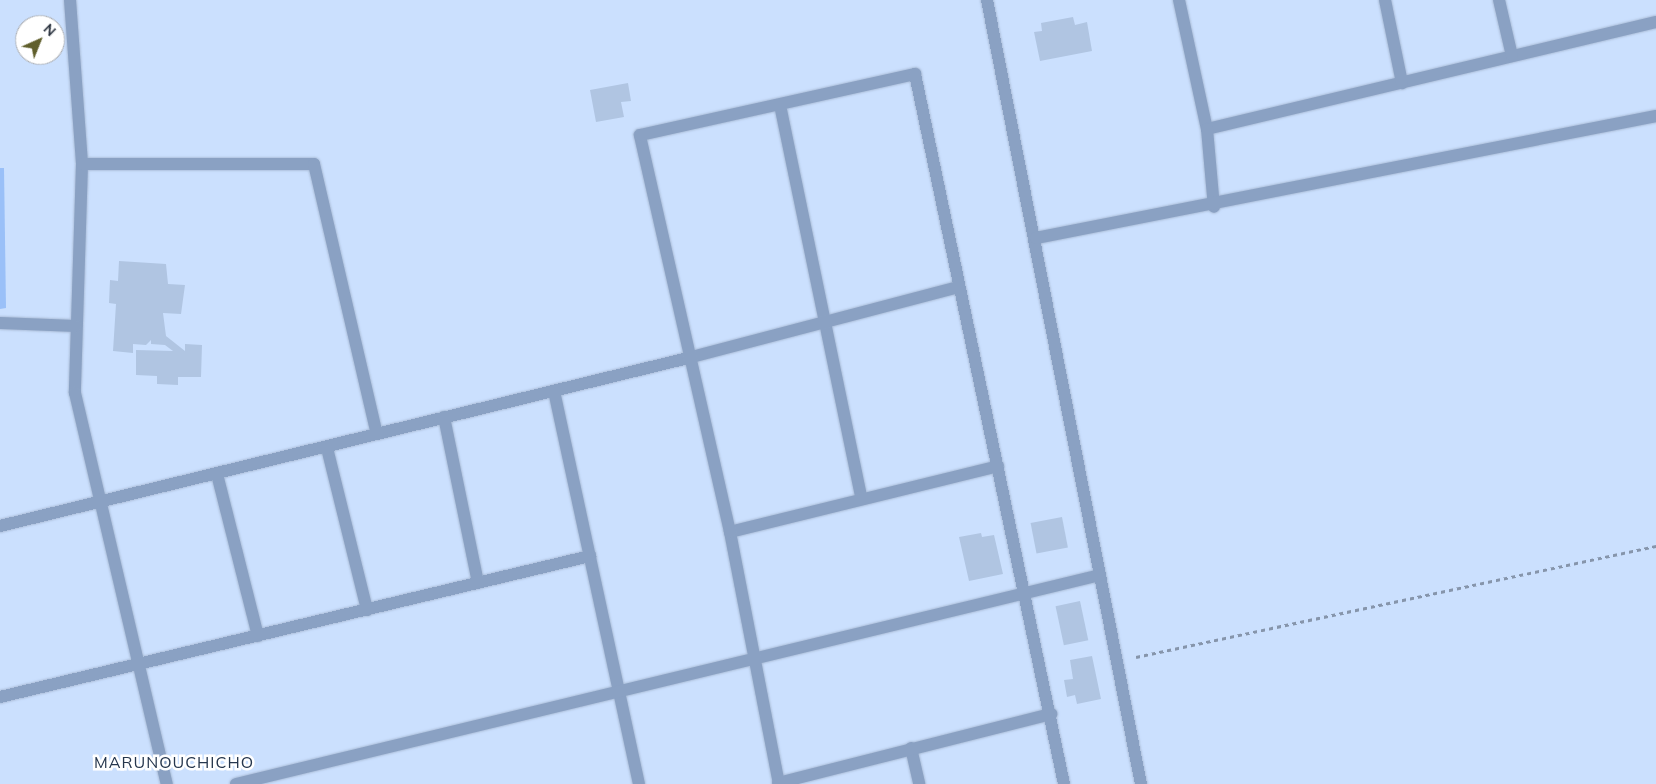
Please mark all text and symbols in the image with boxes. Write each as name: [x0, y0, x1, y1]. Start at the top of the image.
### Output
north arrow: [15, 15, 65, 65]
text: N: [40, 20, 60, 40]
district label: MARUNOUCHICHO: [92, 752, 256, 772]

